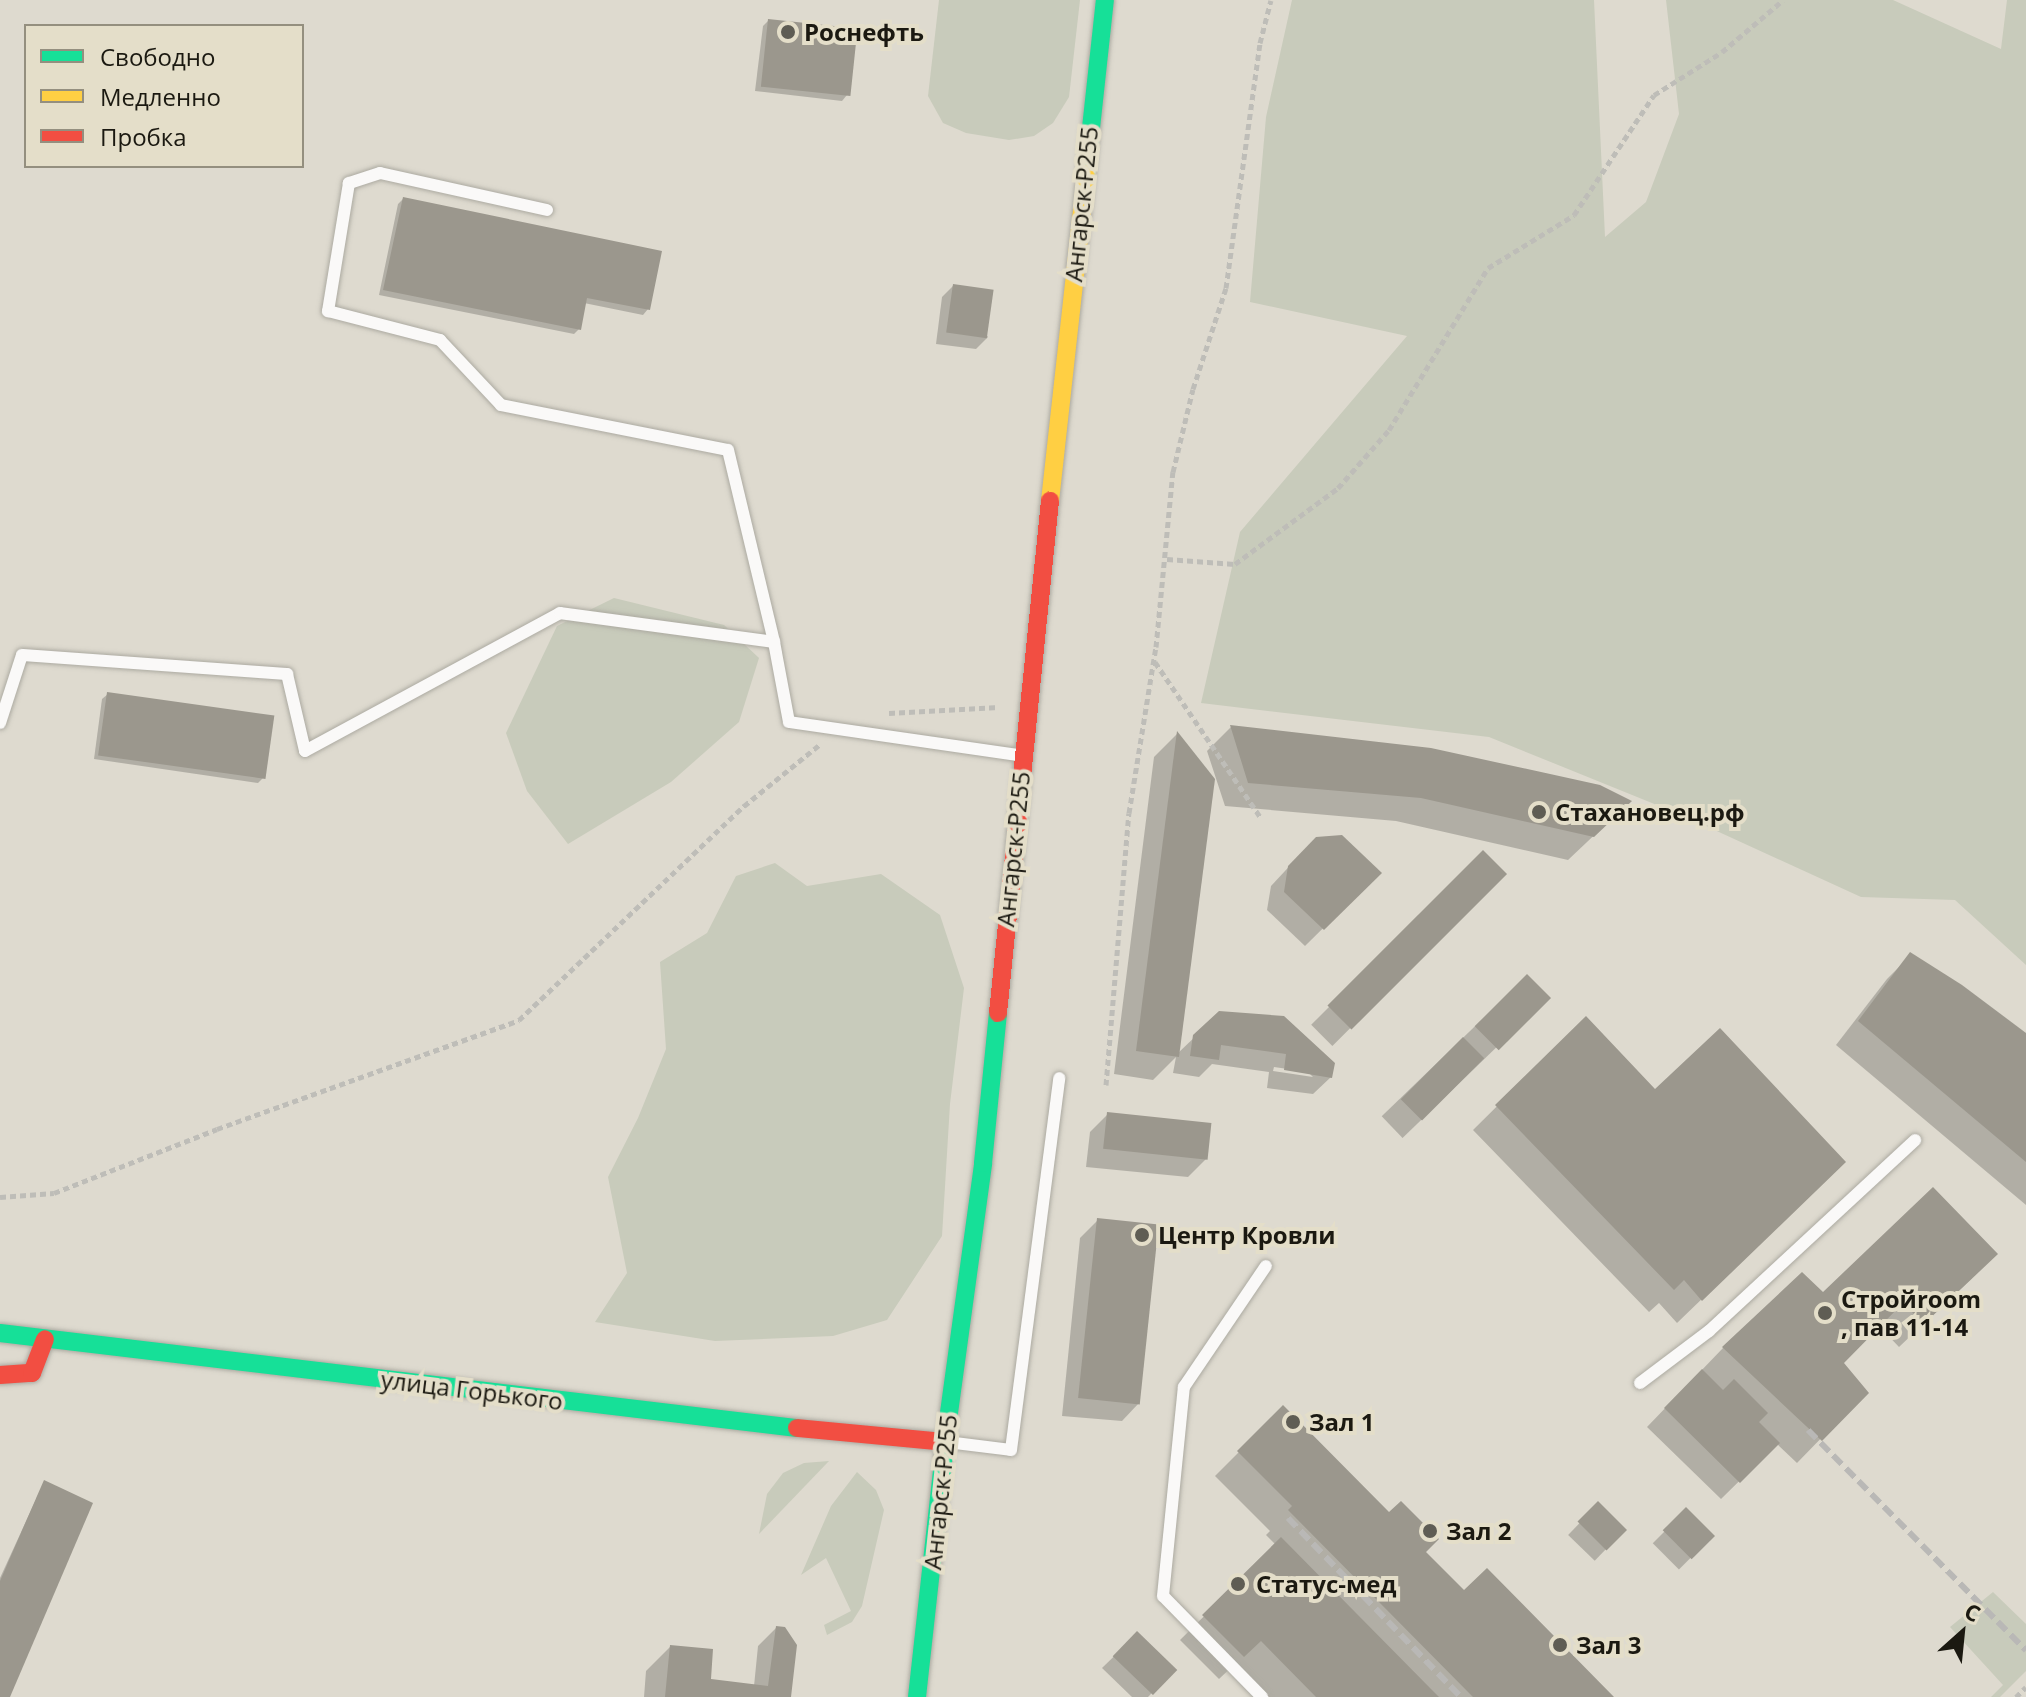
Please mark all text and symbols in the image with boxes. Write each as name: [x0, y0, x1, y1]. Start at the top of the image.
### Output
place label: Роснефть: [804, 18, 924, 46]
marker: Роснефть: [779, 23, 797, 41]
legend: [24, 24, 304, 168]
text: Свободно: [100, 40, 215, 73]
text: Медленно: [100, 80, 221, 113]
text: Пробка: [100, 120, 187, 153]
street label: Ангарск-Р255: [1059, 125, 1103, 283]
street label: Ангарск-Р255: [991, 770, 1035, 928]
place label: Стахановец.рф: [1555, 798, 1745, 826]
marker: Стахановец.рф: [1530, 803, 1548, 821]
place label: Центр Кровли: [1158, 1221, 1336, 1249]
marker: Центр Кровли: [1133, 1226, 1151, 1244]
place label: Стройroom , пав 11-14: [1841, 1285, 1981, 1341]
marker: Стройroom , пав 11-14: [1816, 1304, 1834, 1322]
street label: улица Горького: [379, 1365, 565, 1415]
place label: Зал 1: [1309, 1408, 1374, 1436]
street label: Ангарск-Р255: [918, 1413, 962, 1571]
marker: Зал 1: [1284, 1413, 1302, 1431]
place label: Зал 2: [1446, 1517, 1511, 1545]
marker: Зал 2: [1421, 1522, 1439, 1540]
place label: Статус-мед: [1256, 1570, 1396, 1598]
marker: Статус-мед: [1227, 1573, 1249, 1595]
north arrow: [1922, 1593, 2002, 1673]
text: С: [1960, 1595, 1986, 1628]
place label: Зал 3: [1576, 1631, 1641, 1659]
marker: Зал 3: [1551, 1636, 1569, 1654]

